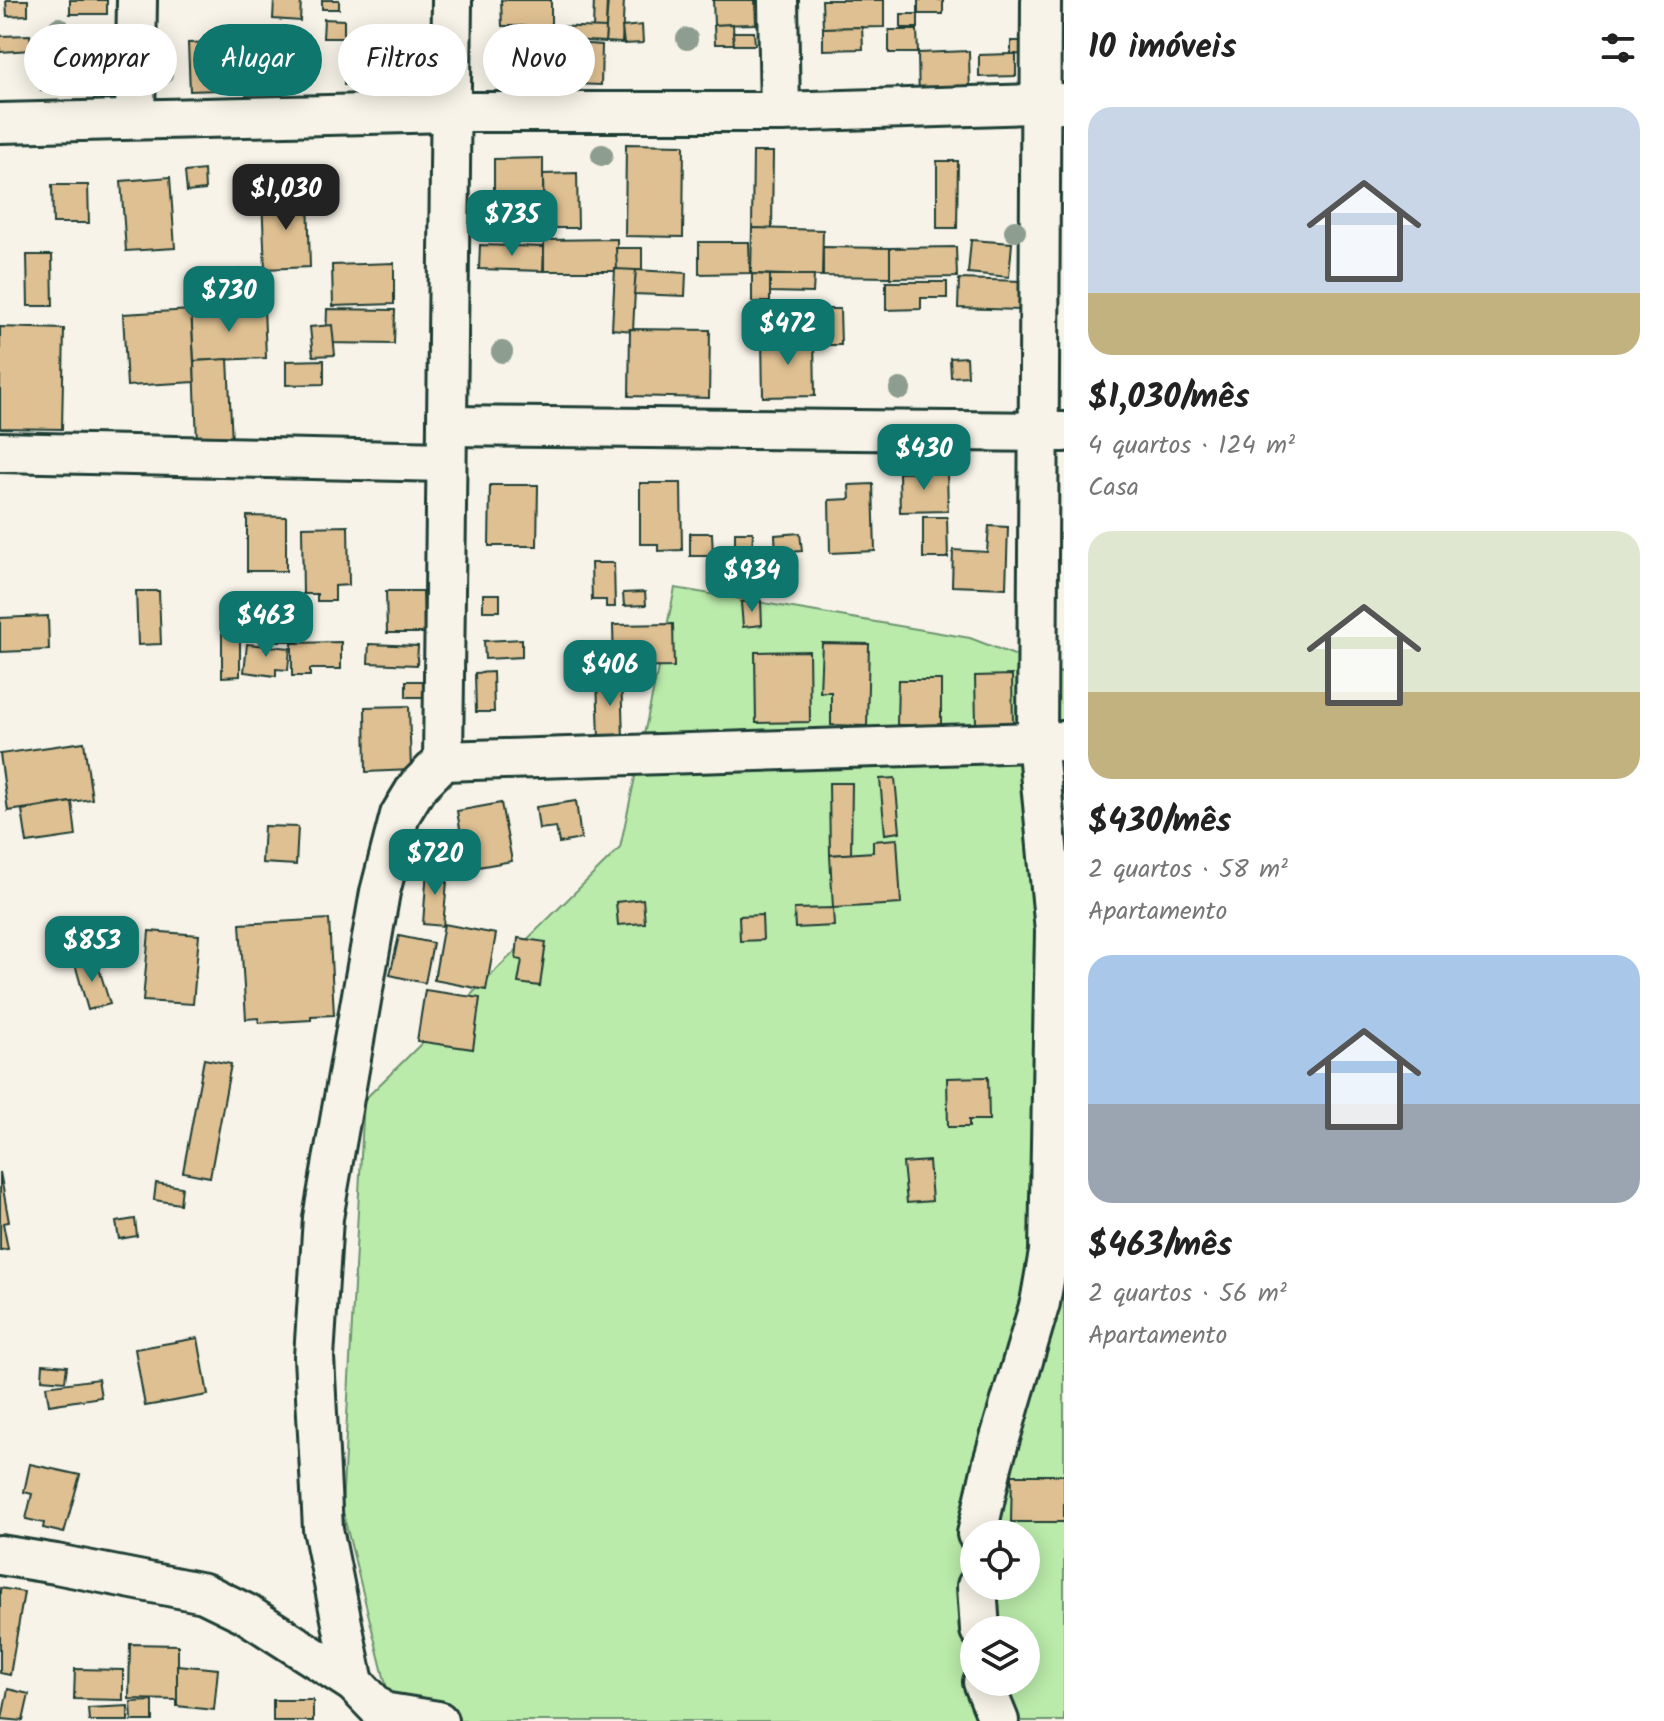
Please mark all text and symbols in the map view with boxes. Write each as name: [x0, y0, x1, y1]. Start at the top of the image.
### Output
text: 10 imóveis: [1088, 21, 1237, 75]
chip: Comprar: [24, 24, 177, 96]
chip: Alugar: [193, 24, 322, 96]
chip: Filtros: [338, 24, 467, 96]
chip: Novo: [483, 24, 595, 96]
icon: filters: [1596, 26, 1640, 70]
icon: home: [1292, 159, 1436, 303]
pin: $1,030: [221, 164, 351, 232]
text: $1,030: [251, 169, 321, 211]
pin: $735: [465, 190, 559, 258]
text: $735: [484, 195, 540, 237]
pin: $730: [182, 266, 276, 334]
text: $730: [201, 271, 257, 313]
pin: $472: [741, 299, 835, 367]
text: $472: [760, 304, 817, 346]
text: $1,030/mês: [1088, 371, 1250, 425]
pin: $430: [877, 424, 971, 492]
text: 4 quartos · 124 m²: [1088, 425, 1295, 467]
text: $430: [895, 429, 953, 471]
text: Casa: [1088, 467, 1139, 509]
pin: $934: [705, 546, 799, 614]
text: $934: [724, 551, 780, 593]
icon: home: [1292, 583, 1436, 727]
pin: $463: [219, 591, 313, 659]
text: $463: [237, 596, 295, 638]
pin: $406: [563, 640, 657, 708]
text: $406: [582, 645, 639, 687]
text: $430/mês: [1088, 795, 1231, 849]
pin: $720: [388, 829, 482, 897]
text: $720: [407, 834, 463, 876]
text: 2 quartos · 58 m²: [1088, 849, 1288, 891]
text: Apartamento: [1088, 891, 1227, 933]
pin: $853: [45, 916, 139, 984]
text: $853: [63, 921, 121, 963]
icon: home: [1292, 1007, 1436, 1151]
text: $463/mês: [1088, 1219, 1232, 1273]
text: 2 quartos · 56 m²: [1088, 1273, 1287, 1315]
text: Apartamento: [1088, 1315, 1227, 1357]
map controls: [960, 1520, 1040, 1696]
button: locate: [960, 1520, 1040, 1600]
button: layers: [960, 1616, 1040, 1696]

